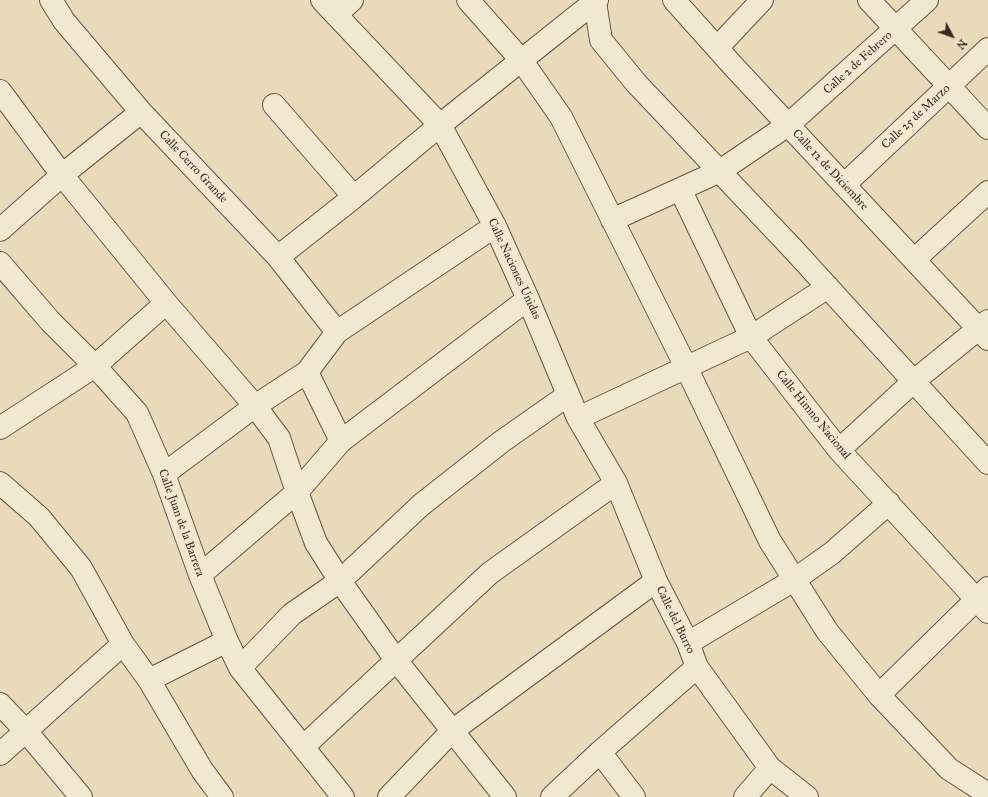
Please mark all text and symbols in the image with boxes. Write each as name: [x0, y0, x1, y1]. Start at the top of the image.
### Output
north arrow: [932, 16, 972, 56]
street label: Calle 2 de Febrero: [821, 28, 895, 98]
text: N: [953, 36, 969, 52]
street label: Calle 25 de Marzo: [879, 82, 953, 152]
street label: Calle 12 de Diciembre: [789, 127, 871, 213]
street label: Calle Cerro Grande: [156, 128, 230, 206]
street label: Calle Naciones Unidas: [484, 216, 544, 322]
street label: Calle Himno Nacional: [773, 368, 853, 462]
street label: Calle Juan de la Barrera: [155, 467, 207, 579]
street label: Calle del Burro: [652, 584, 698, 656]

